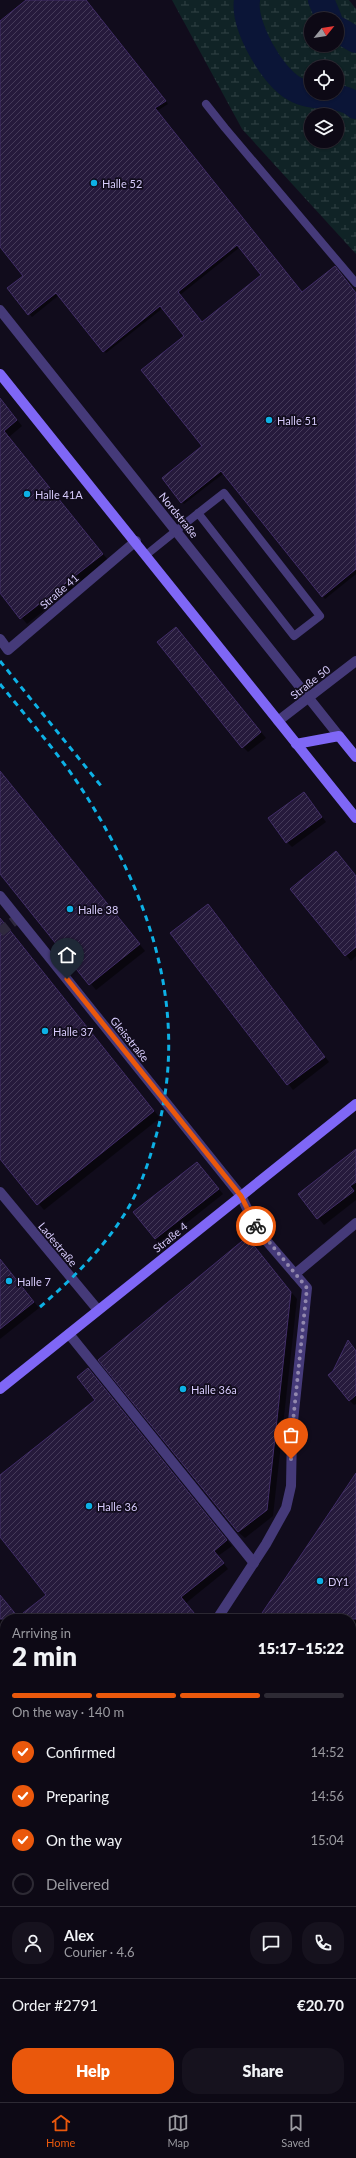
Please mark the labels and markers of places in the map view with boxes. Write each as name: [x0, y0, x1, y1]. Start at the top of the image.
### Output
place label: Halle 52: [102, 177, 142, 190]
marker: Halle 52: [89, 178, 99, 188]
place label: Halle 51: [277, 414, 317, 427]
marker: Halle 51: [264, 415, 274, 425]
place label: Halle 41A: [35, 488, 83, 501]
marker: Halle 41A: [22, 489, 32, 499]
place label: Halle 38: [78, 903, 118, 916]
marker: Halle 38: [65, 904, 75, 914]
pin: [50, 938, 84, 979]
place label: Halle 37: [53, 1025, 93, 1038]
marker: Halle 37: [40, 1026, 50, 1036]
place label: Halle 7: [17, 1275, 51, 1288]
marker: Halle 7: [4, 1276, 14, 1286]
place label: Halle 36a: [191, 1383, 237, 1396]
marker: Halle 36a: [178, 1384, 188, 1394]
pin: [274, 1418, 308, 1459]
place label: Halle 36: [97, 1500, 137, 1513]
marker: Halle 36: [84, 1501, 94, 1511]
place label: DY1: [328, 1575, 349, 1588]
marker: DY1: [315, 1576, 325, 1586]

